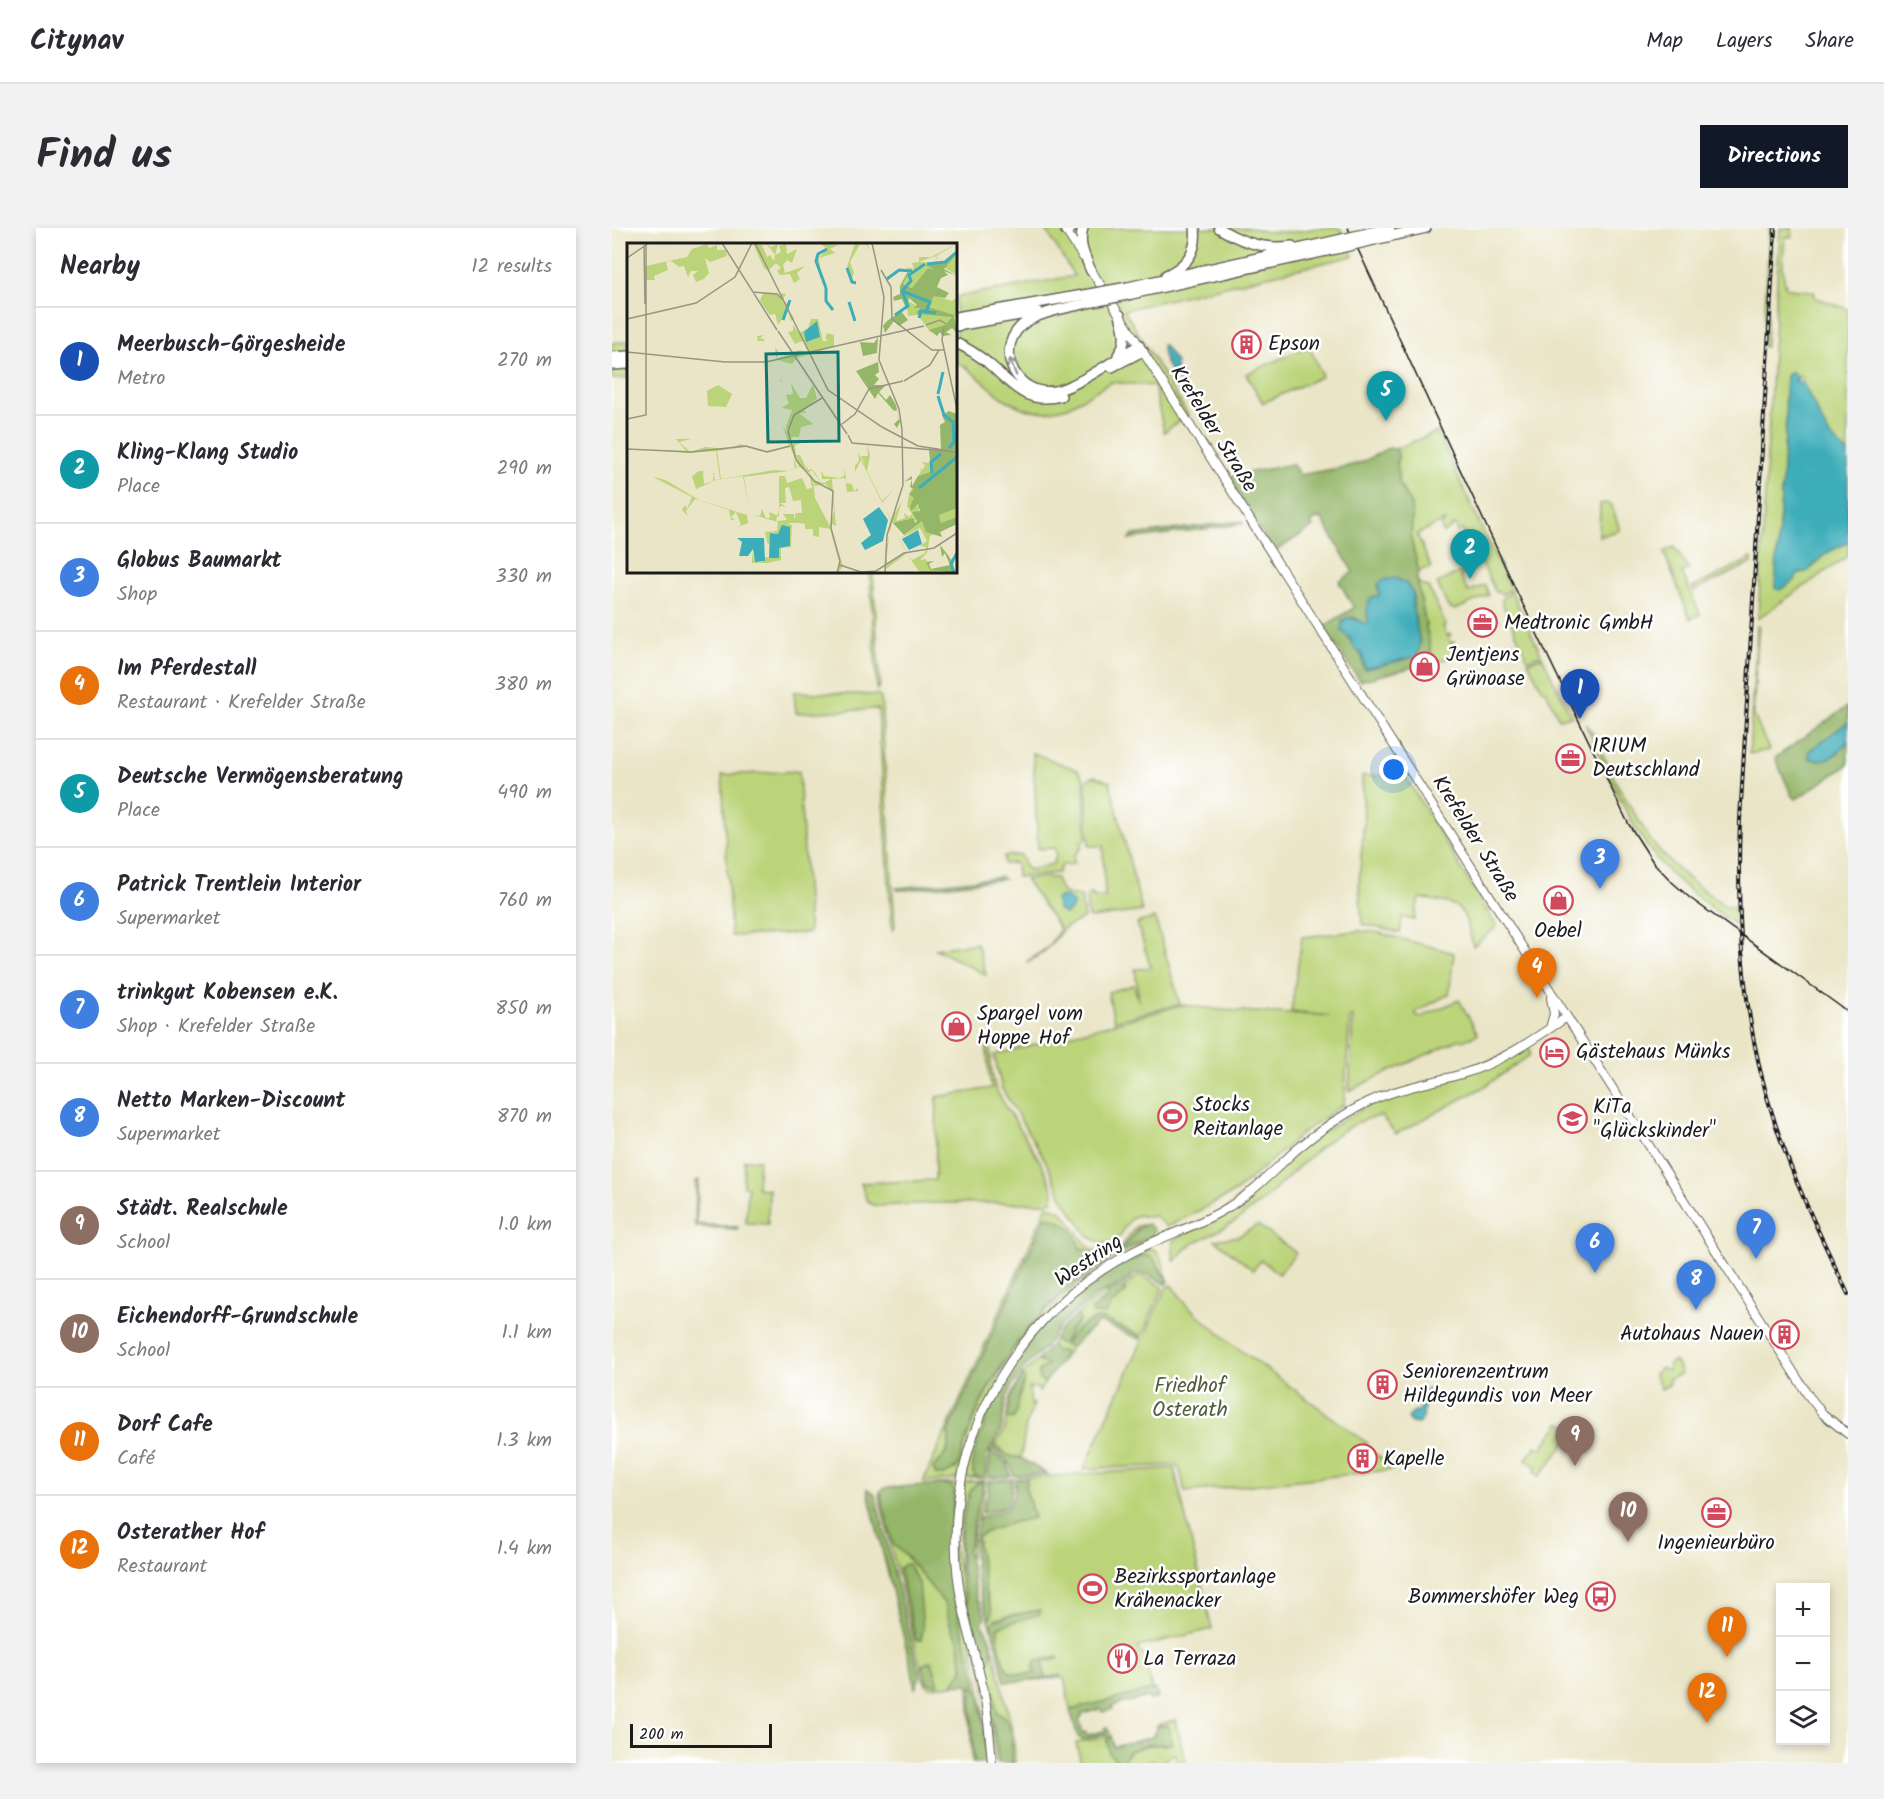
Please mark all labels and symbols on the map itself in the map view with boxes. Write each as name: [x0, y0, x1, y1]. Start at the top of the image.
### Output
inset map: [627, 243, 957, 573]
building icon: Epson: [1231, 328, 1263, 360]
place label: Epson: [1268, 328, 1320, 361]
one-way arrow: [1007, 358, 1018, 377]
street label: Krefelder Straße: [1161, 359, 1266, 499]
pin: 5: [1366, 372, 1406, 421]
pin: 2: [1450, 530, 1490, 579]
office icon: Medtronic GmbH: [1467, 607, 1499, 639]
place label: Medtronic GmbH: [1504, 607, 1654, 640]
place label: Jentjens Grünoase: [1446, 639, 1525, 696]
shop icon: Jentjens Grünoase: [1409, 651, 1441, 683]
pin: 1: [1560, 670, 1600, 719]
place label: IRIUM Deutschland: [1592, 730, 1700, 787]
office icon: IRIUM Deutschland: [1555, 742, 1587, 774]
your location: [1379, 755, 1408, 784]
street label: Krefelder Straße: [1423, 769, 1528, 909]
pin: 3: [1580, 840, 1620, 889]
shop icon: Oebel: [1542, 884, 1574, 916]
place label: Oebel: [1534, 915, 1582, 948]
pin: 4: [1518, 948, 1556, 998]
place label: Spargel vom Hoppe Hof: [977, 998, 1083, 1055]
shop icon: Spargel vom Hoppe Hof: [940, 1010, 972, 1042]
hotel icon: Gästehaus Münks: [1539, 1036, 1571, 1068]
place label: Gästehaus Münks: [1576, 1036, 1731, 1069]
place label: Stocks Reitanlage: [1193, 1089, 1284, 1146]
place label: KiTa "Glückskinder": [1593, 1091, 1716, 1148]
sports icon: Stocks Reitanlage: [1156, 1101, 1188, 1133]
school or university icon: KiTa "Glückskinder": [1556, 1103, 1588, 1135]
pin: 7: [1736, 1210, 1776, 1259]
pin: 6: [1576, 1224, 1614, 1273]
street label: Westring: [1048, 1226, 1130, 1296]
pin: 8: [1676, 1260, 1716, 1310]
place label: Autohaus Nauen: [1620, 1318, 1764, 1351]
building icon: Autohaus Nauen: [1769, 1318, 1801, 1350]
place label: Seniorenzentrum Hildegundis von Meer: [1403, 1356, 1593, 1413]
building icon: Seniorenzentrum Hildegundis von Meer: [1366, 1368, 1398, 1400]
park label: Friedhof Osterath: [1152, 1370, 1228, 1427]
pin: 9: [1556, 1416, 1594, 1466]
building icon: Kapelle: [1346, 1443, 1378, 1475]
place label: Kapelle: [1383, 1443, 1445, 1476]
pin: 10: [1608, 1492, 1648, 1542]
office icon: Ingenieurbüro: [1700, 1496, 1732, 1528]
place label: Ingenieurbüro: [1657, 1527, 1775, 1560]
place label: Bezirkssportanlage Krähenacker: [1114, 1561, 1276, 1618]
sports icon: Bezirkssportanlage Krähenacker: [1077, 1573, 1109, 1605]
place label: Bommershöfer Weg: [1408, 1581, 1579, 1614]
bus stop icon: Bommershöfer Weg: [1584, 1581, 1616, 1613]
pin: 11: [1708, 1608, 1746, 1657]
restaurant icon: La Terraza: [1106, 1643, 1138, 1675]
place label: La Terraza: [1143, 1643, 1236, 1676]
pin: 12: [1688, 1674, 1726, 1723]
scale bar: [630, 1721, 772, 1748]

